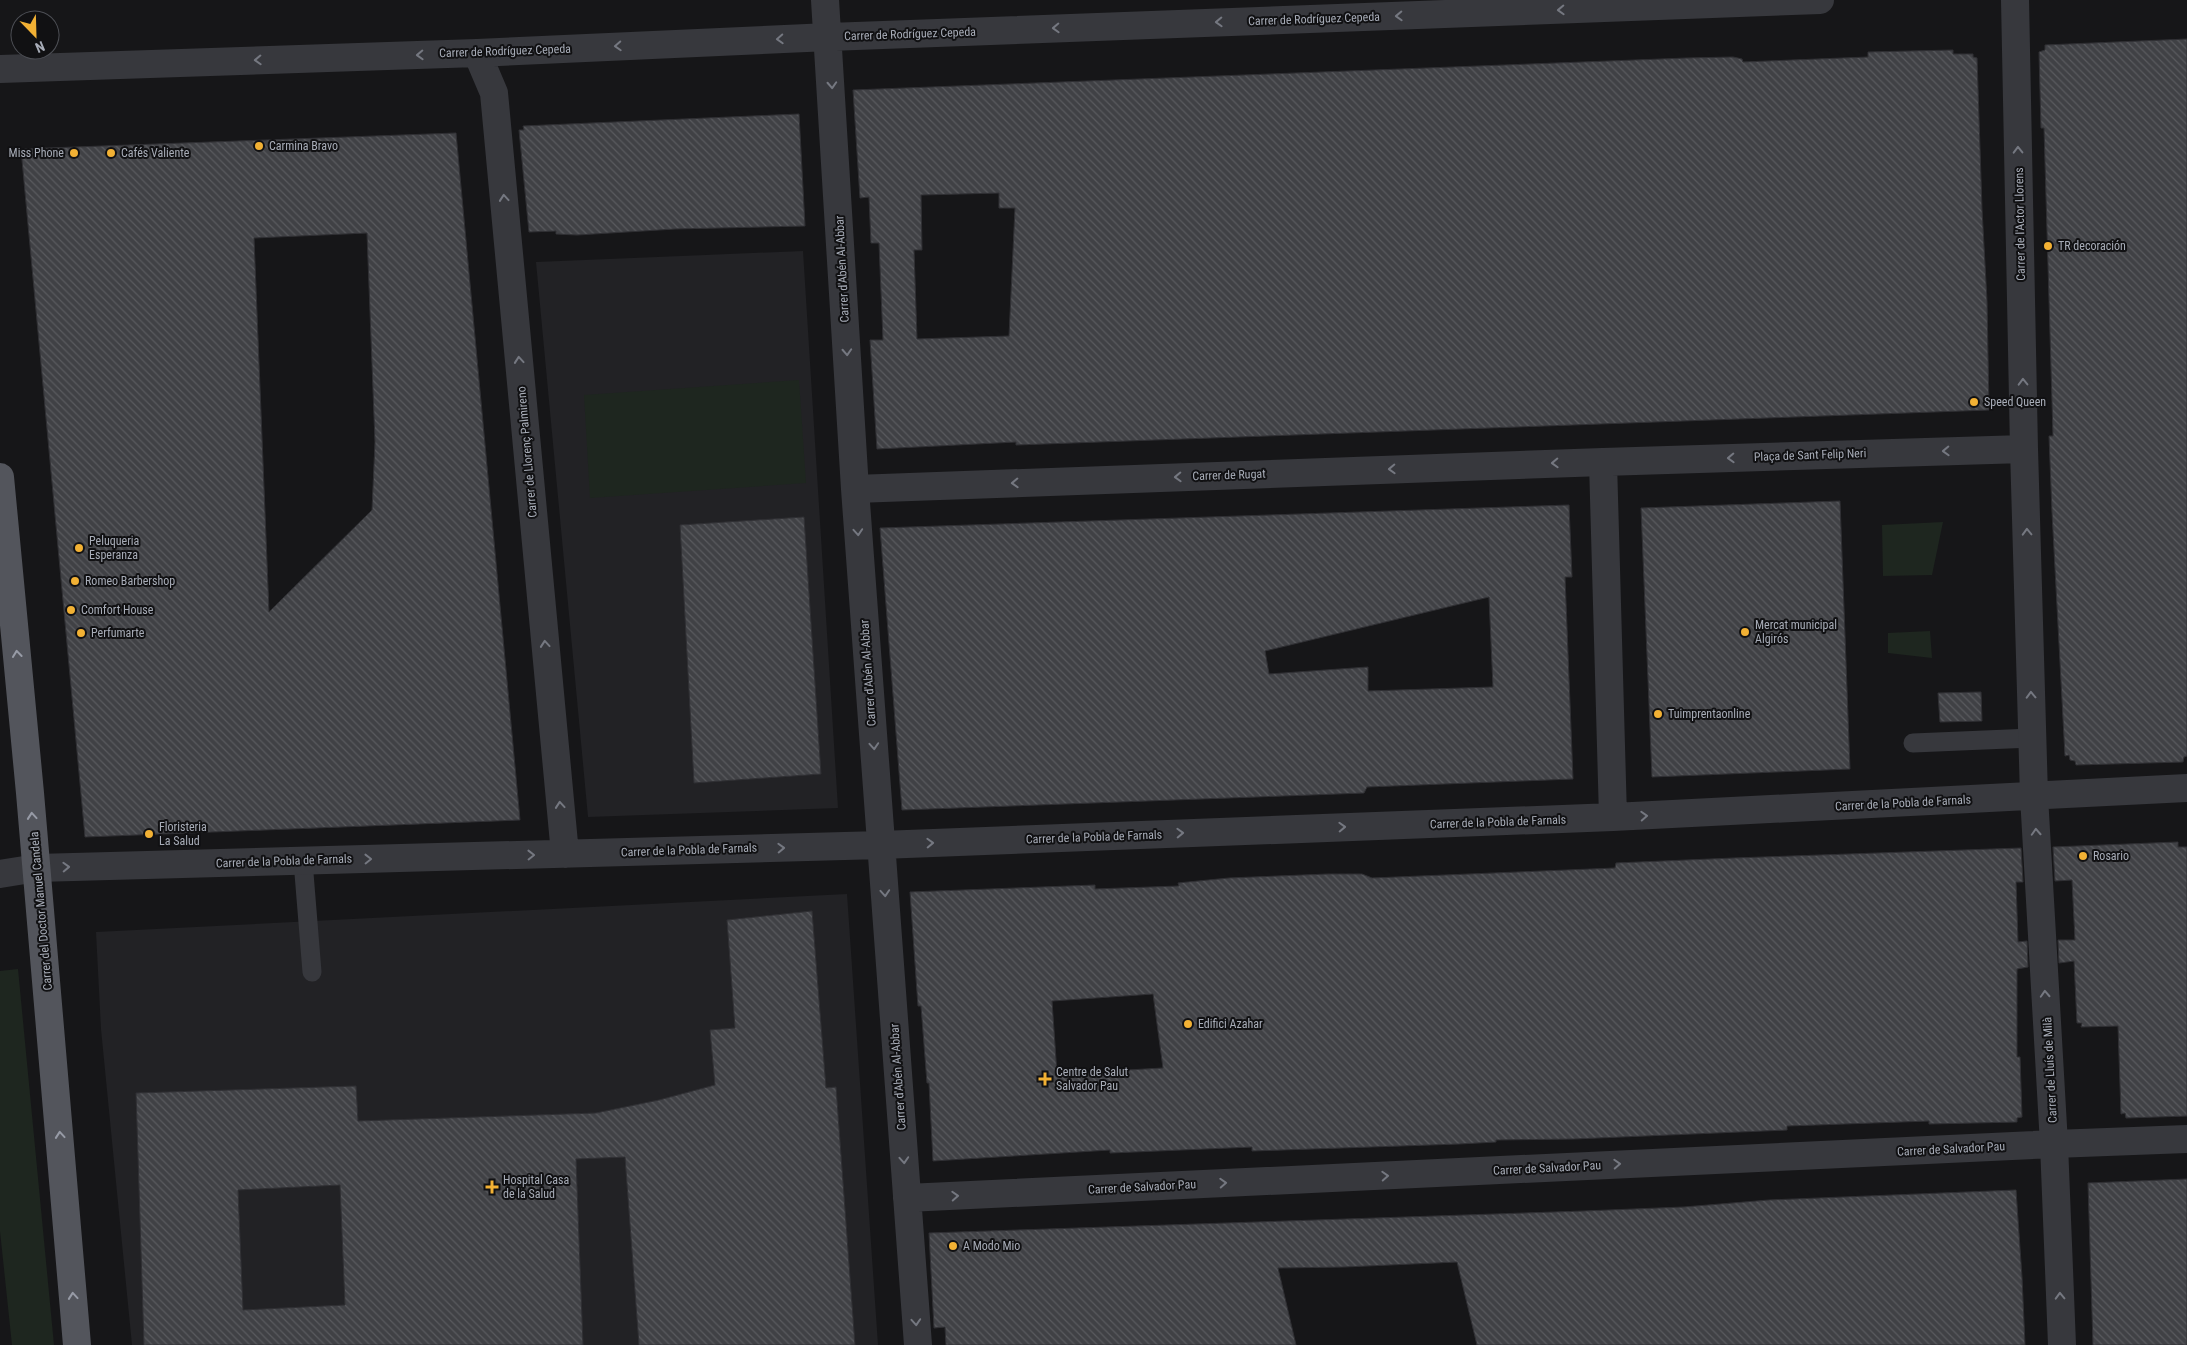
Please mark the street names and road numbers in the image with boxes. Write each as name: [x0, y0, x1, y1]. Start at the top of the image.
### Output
street label: Carrer de Rodríguez Cepeda: [1248, 10, 1380, 28]
street label: Carrer de Rodríguez Cepeda: [844, 25, 976, 43]
street label: Carrer de Rodríguez Cepeda: [439, 42, 571, 60]
street label: Carrer de l'Actor Llorens: [2012, 167, 2028, 281]
street label: Carrer d'Abén Al-Abbar: [832, 215, 852, 323]
street label: Carrer de Llorenç Palmireno: [514, 386, 540, 518]
street label: Plaça de Sant Felip Neri: [1754, 446, 1866, 464]
street label: Carrer de Rugat: [1192, 467, 1266, 483]
street label: Carrer d'Abén Al-Abbar: [857, 619, 879, 727]
street label: Carrer de la Pobla de Farnals: [1835, 792, 1971, 814]
street label: Carrer de la Pobla de Farnals: [1430, 813, 1566, 831]
street label: Carrer de la Pobla de Farnals: [1026, 828, 1162, 846]
street label: Carrer del Doctor Manuel Candela: [27, 831, 55, 991]
street label: Carrer de la Pobla de Farnals: [621, 841, 757, 859]
street label: Carrer de la Pobla de Farnals: [216, 852, 352, 870]
street label: Carrer de Lluís de Milà: [2040, 1016, 2060, 1123]
street label: Carrer d'Abén Al-Abbar: [887, 1023, 909, 1131]
street label: Carrer de Salvador Pau: [1897, 1139, 2006, 1159]
street label: Carrer de Salvador Pau: [1493, 1158, 1602, 1178]
street label: Carrer de Salvador Pau: [1088, 1177, 1197, 1197]

